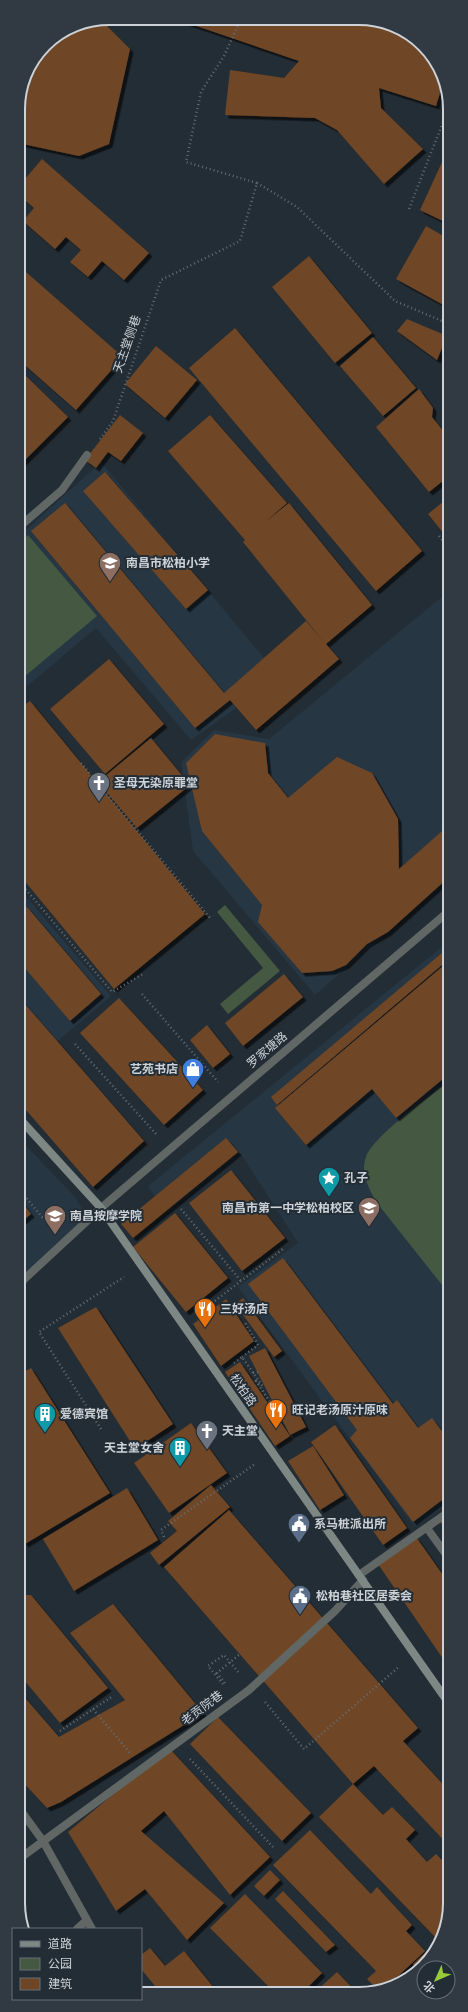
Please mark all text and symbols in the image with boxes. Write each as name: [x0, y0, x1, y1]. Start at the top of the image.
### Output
street label: 天主堂侧巷: [110, 313, 142, 374]
school or university icon: 南昌市松柏小学: [97, 550, 123, 583]
place label: 南昌市松柏小学: [126, 555, 210, 569]
church icon: 圣母无染原罪堂: [86, 770, 112, 803]
place label: 圣母无染原罪堂: [114, 775, 198, 789]
street label: 罗家塘路: [243, 1028, 289, 1070]
shop icon: 艺苑书店: [180, 1056, 206, 1089]
place label: 艺苑书店: [130, 1061, 178, 1075]
place icon: 孔子: [316, 1165, 342, 1198]
place label: 孔子: [344, 1170, 368, 1184]
school or university icon: 南昌市第一中学松柏校区: [356, 1195, 382, 1228]
place label: 南昌市第一中学松柏校区: [222, 1200, 354, 1214]
school or university icon: 南昌按摩学院: [42, 1203, 68, 1236]
place label: 南昌按摩学院: [70, 1208, 142, 1222]
restaurant icon: 三好汤店: [192, 1296, 218, 1329]
place label: 三好汤店: [220, 1301, 268, 1315]
street label: 松柏路: [228, 1371, 260, 1408]
restaurant icon: 旺记老汤原汁原味: [263, 1397, 289, 1430]
building icon: 爱德宾馆: [32, 1401, 58, 1434]
place label: 旺记老汤原汁原味: [292, 1402, 388, 1416]
place label: 爱德宾馆: [60, 1406, 108, 1420]
church icon: 天主堂: [194, 1418, 220, 1451]
place label: 天主堂: [222, 1423, 258, 1437]
building icon: 天主堂女舍: [167, 1435, 193, 1468]
place label: 天主堂女舍: [104, 1440, 164, 1454]
public building icon: 系马桩派出所: [286, 1511, 312, 1544]
place label: 系马桩派出所: [314, 1516, 386, 1530]
public building icon: 松柏巷社区居委会: [287, 1583, 313, 1616]
place label: 松柏巷社区居委会: [316, 1588, 412, 1602]
street label: 老贡院巷: [178, 1687, 225, 1727]
legend: [12, 1928, 142, 2000]
text: 道路: [48, 1936, 72, 1950]
text: 公园: [48, 1956, 72, 1970]
north arrow: [416, 1960, 456, 2000]
text: 建筑: [48, 1976, 72, 1990]
text: 北: [420, 1979, 437, 1996]

